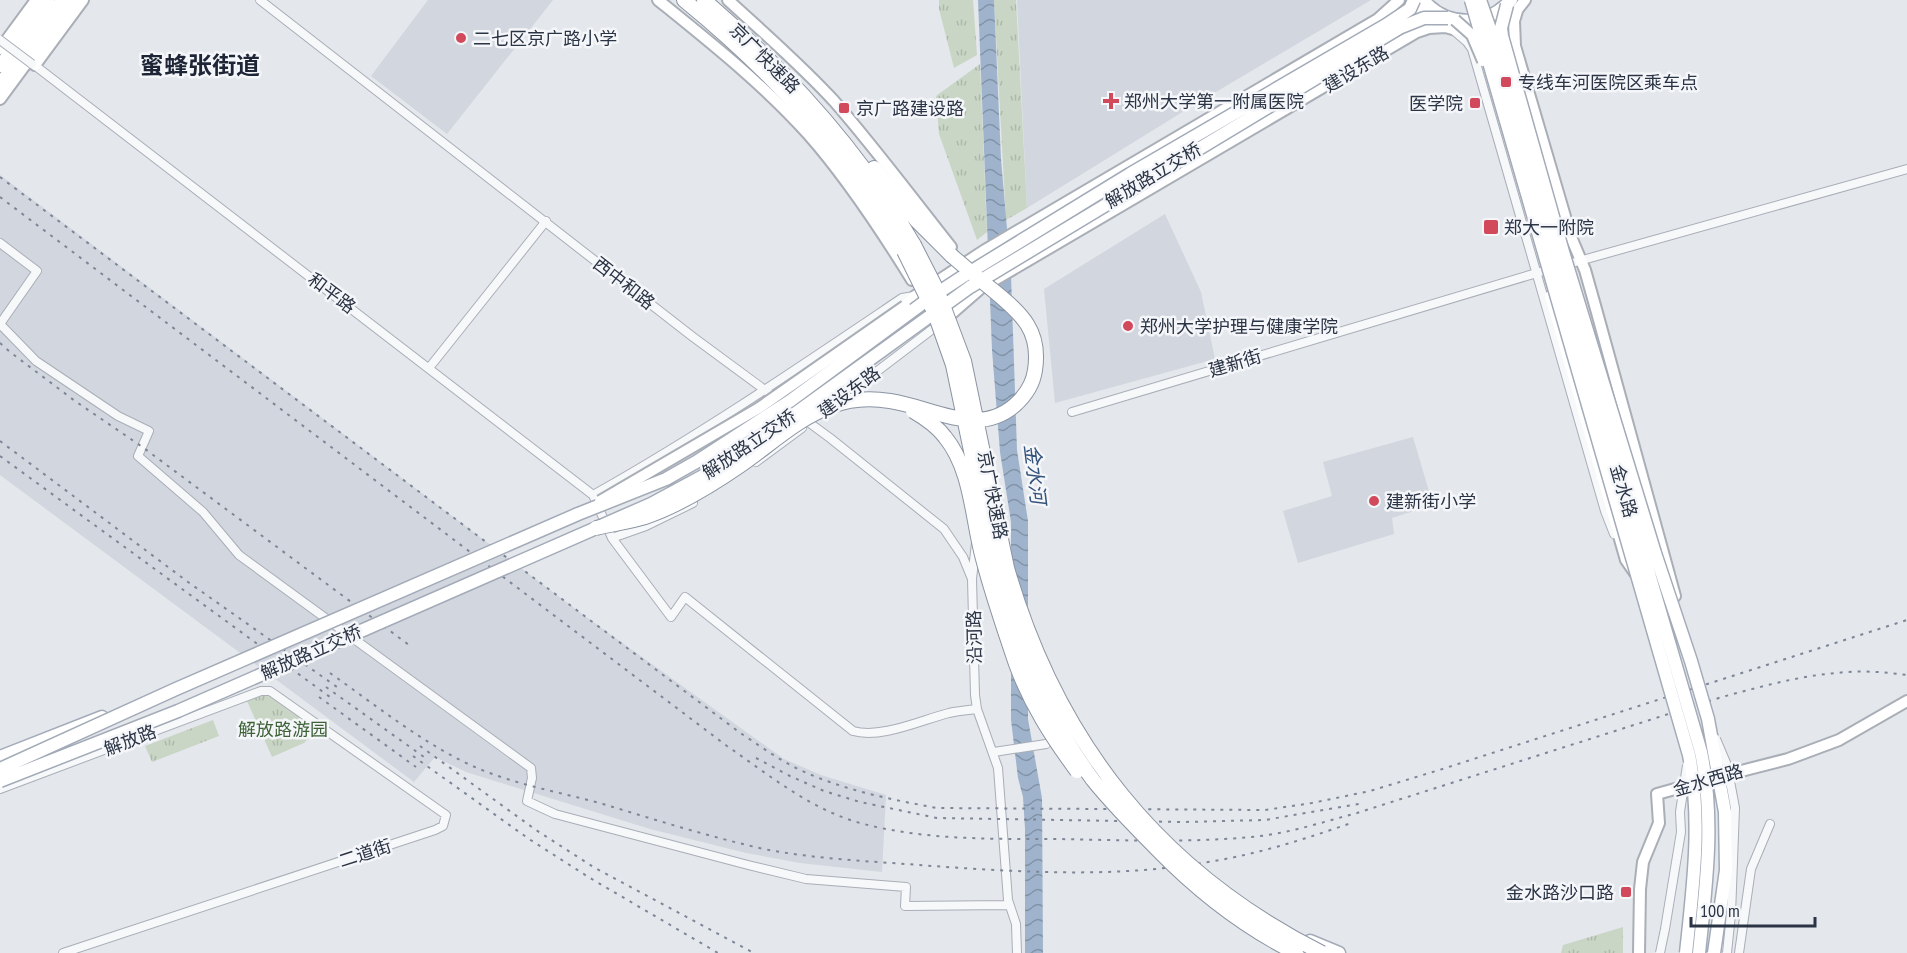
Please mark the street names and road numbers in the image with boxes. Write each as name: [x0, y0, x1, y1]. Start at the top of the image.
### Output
street label: 京广快速路: [725, 18, 805, 98]
street label: 建设东路: [1319, 41, 1393, 97]
street label: 解放路立交桥: [1101, 137, 1205, 213]
street label: 西中和路: [589, 252, 659, 314]
street label: 和平路: [304, 268, 360, 318]
street label: 建新街: [1206, 344, 1264, 382]
street label: 建设东路: [813, 361, 885, 423]
street label: 解放路立交桥: [698, 404, 800, 484]
street label: 京广快速路: [973, 449, 1013, 541]
street label: 金水路: [1606, 462, 1642, 520]
street label: 沿河路: [962, 610, 986, 664]
street label: 解放路立交桥: [257, 620, 365, 684]
street label: 解放路: [101, 720, 159, 760]
street label: 金水西路: [1670, 759, 1746, 801]
street label: 二道街: [336, 834, 394, 872]

